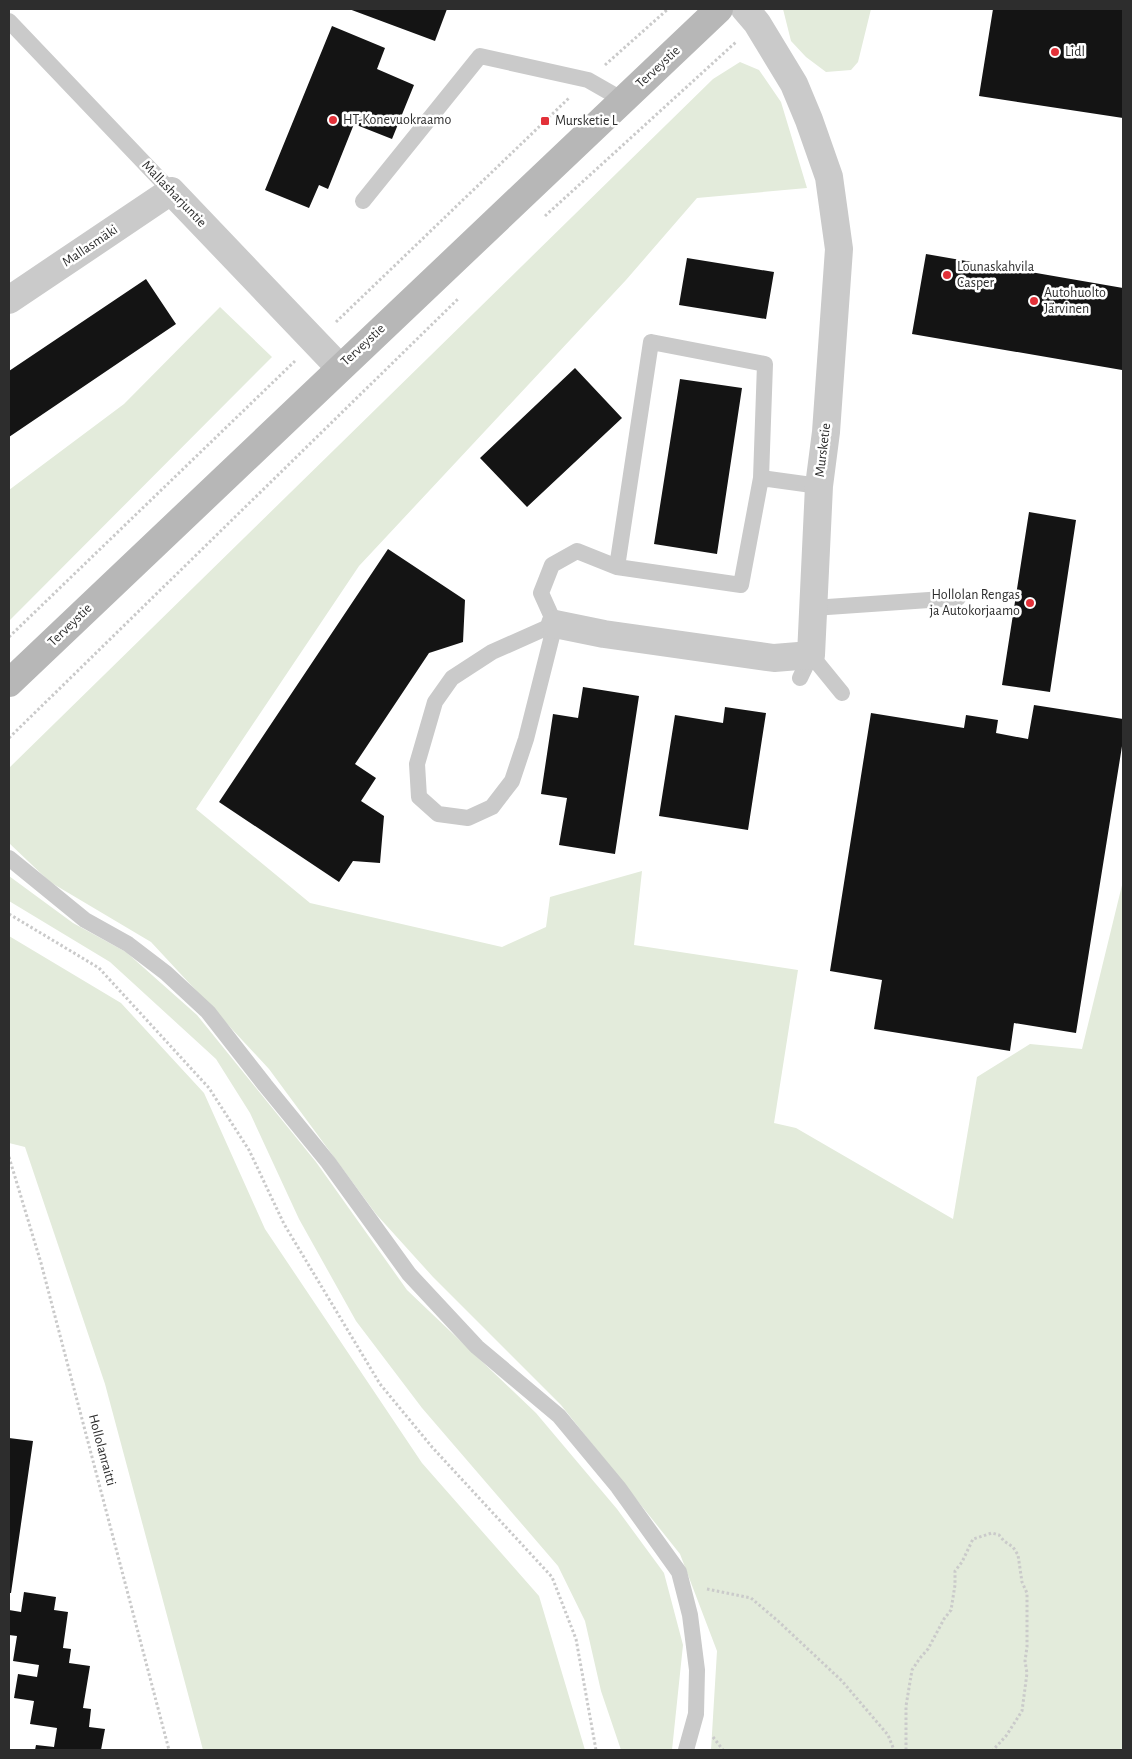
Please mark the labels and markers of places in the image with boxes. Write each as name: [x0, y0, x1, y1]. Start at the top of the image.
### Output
place label: Lidl: [1065, 45, 1085, 59]
marker: Lidl: [1049, 46, 1061, 58]
place label: HT-Konevuokraamo: [343, 113, 452, 127]
marker: HT-Konevuokraamo: [327, 114, 339, 126]
place label: Mursketie L: [555, 114, 618, 128]
marker: Mursketie L: [539, 115, 551, 127]
place label: Lounaskahvila Casper: [957, 260, 1035, 290]
marker: Lounaskahvila Casper: [941, 269, 953, 281]
place label: Autohuolto Järvinen: [1044, 286, 1106, 316]
marker: Autohuolto Järvinen: [1028, 295, 1040, 307]
place label: Hollolan Rengas ja Autokorjaamo: [929, 588, 1020, 618]
marker: Hollolan Rengas ja Autokorjaamo: [1024, 597, 1036, 609]

